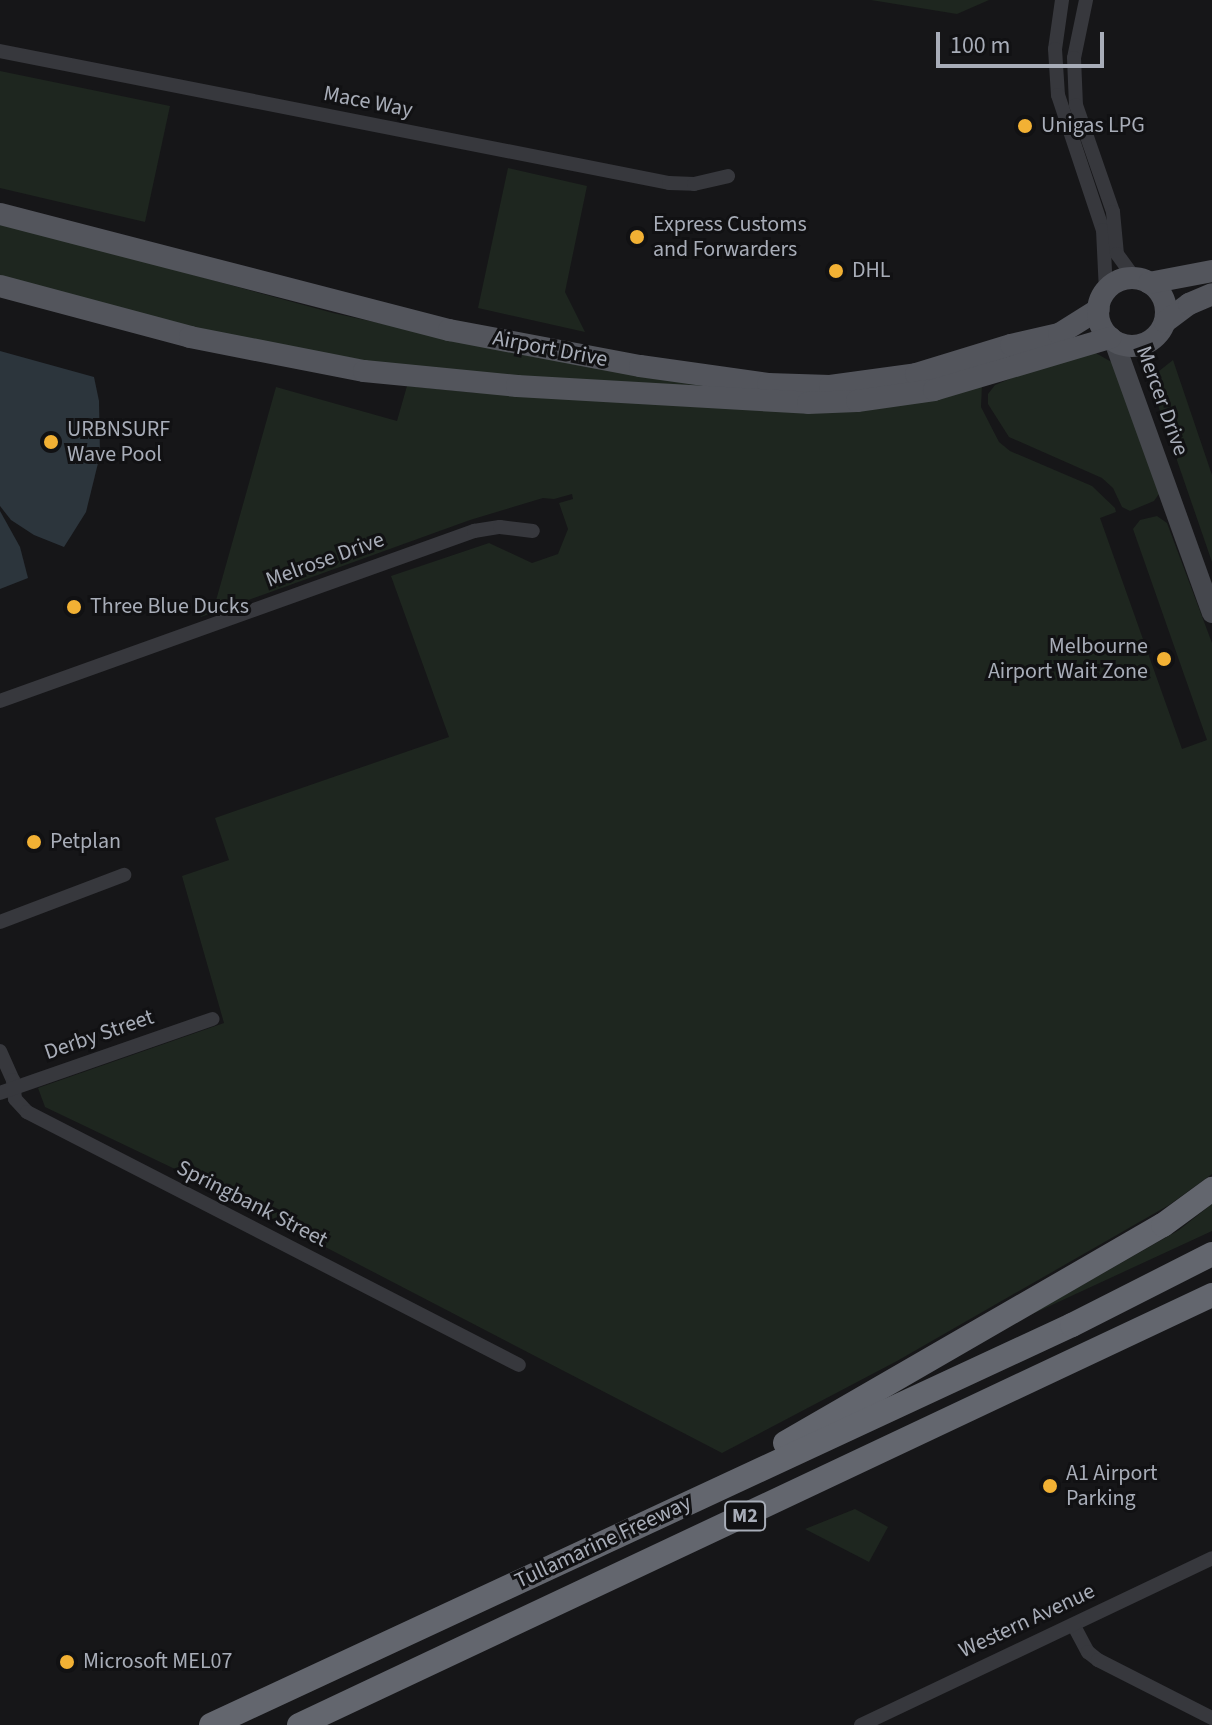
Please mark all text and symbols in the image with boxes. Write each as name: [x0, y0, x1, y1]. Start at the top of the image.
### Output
scale bar: [940, 16, 1108, 66]
text: 100 m: [950, 28, 1010, 63]
street label: Mace Way: [321, 80, 415, 124]
place label: Unigas LPG: [1041, 113, 1145, 139]
marker: Unigas LPG: [1016, 117, 1034, 135]
place label: Express Customs and Forwarders: [653, 211, 807, 262]
marker: Express Customs and Forwarders: [628, 228, 646, 246]
place label: DHL: [852, 258, 891, 284]
marker: DHL: [827, 262, 845, 280]
street label: Airport Drive: [490, 325, 610, 373]
street label: Mercer Drive: [1130, 343, 1194, 459]
place label: URBNSURF Wave Pool: [67, 416, 170, 468]
marker: URBNSURF Wave Pool: [42, 433, 60, 451]
street label: Melrose Drive: [262, 526, 388, 594]
place label: Three Blue Ducks: [90, 594, 249, 620]
marker: Three Blue Ducks: [65, 598, 83, 616]
place label: Melbourne Airport Wait Zone: [988, 633, 1148, 684]
marker: Melbourne Airport Wait Zone: [1155, 650, 1173, 668]
place label: Petplan: [50, 829, 121, 855]
marker: Petplan: [25, 833, 43, 851]
street label: Derby Street: [41, 1004, 157, 1066]
street label: Springbank Street: [172, 1155, 332, 1253]
place label: A1 Airport Parking: [1066, 1460, 1157, 1512]
marker: A1 Airport Parking: [1041, 1477, 1059, 1495]
street label: Tullamarine Freeway: [511, 1490, 695, 1594]
road number: M2: [723, 1500, 767, 1532]
street label: Western Avenue: [955, 1578, 1099, 1664]
place label: Microsoft MEL07: [83, 1649, 232, 1675]
marker: Microsoft MEL07: [58, 1653, 76, 1671]

